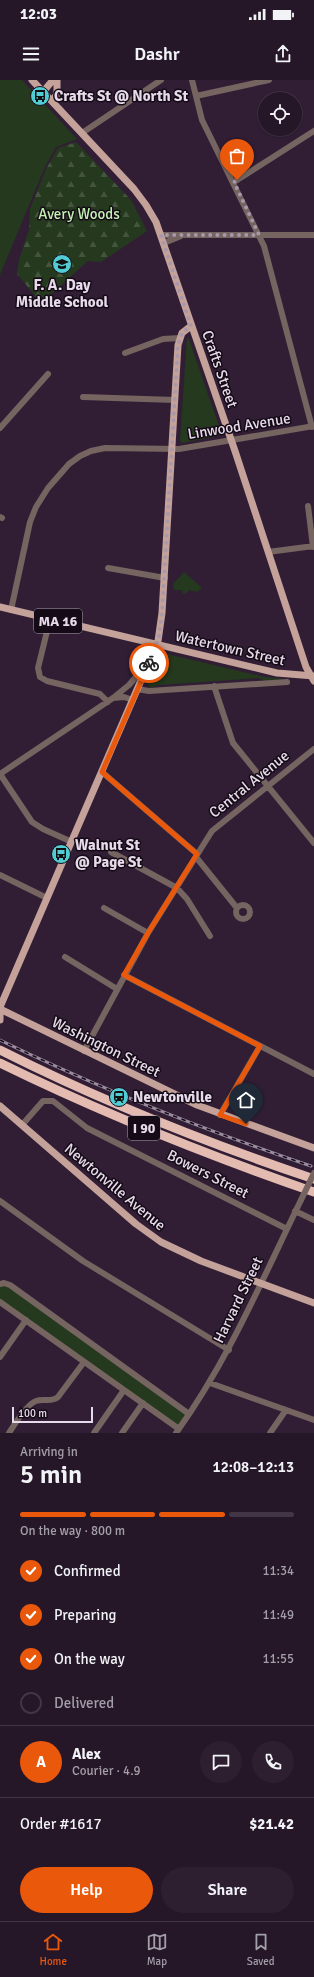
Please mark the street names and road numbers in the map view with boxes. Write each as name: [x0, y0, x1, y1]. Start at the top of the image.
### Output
street label: Crafts Street: [198, 328, 242, 410]
street label: Linwood Avenue: [186, 409, 292, 443]
road number: MA 16: [34, 609, 82, 633]
street label: Watertown Street: [173, 627, 287, 669]
street label: Central Avenue: [205, 746, 293, 822]
street label: Washington Street: [49, 1013, 163, 1081]
road number: I 90: [128, 1116, 160, 1140]
street label: Newtonville Avenue: [61, 1139, 169, 1235]
street label: Bowers Street: [164, 1146, 252, 1202]
street label: Harvard Street: [209, 1254, 267, 1346]

